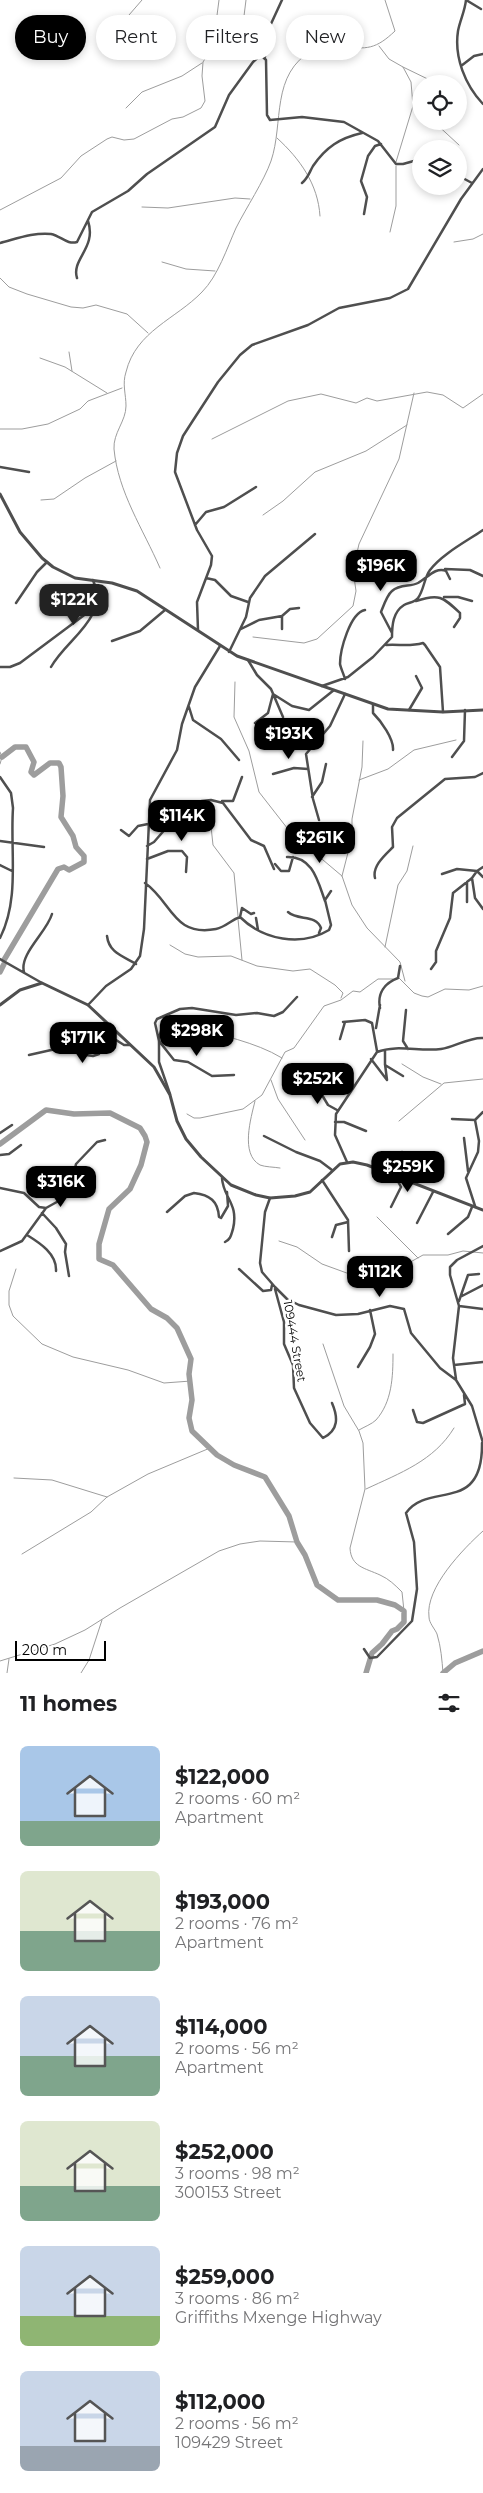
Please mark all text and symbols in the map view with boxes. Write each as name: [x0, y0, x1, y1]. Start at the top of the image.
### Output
chip: Buy: [15, 15, 86, 60]
chip: Rent: [96, 15, 176, 60]
chip: Filters: [186, 15, 276, 60]
chip: New: [286, 15, 364, 60]
map controls: [412, 75, 467, 195]
button: locate: [412, 75, 467, 130]
button: layers: [412, 140, 467, 195]
pin: $196K: [346, 550, 416, 592]
text: $196K: [357, 556, 405, 575]
pin: $122K: [39, 584, 109, 626]
text: $122K: [50, 590, 98, 609]
pin: $193K: [254, 718, 324, 760]
text: $193K: [265, 724, 313, 743]
pin: $114K: [147, 800, 217, 842]
text: $114K: [159, 806, 205, 825]
pin: $261K: [285, 822, 355, 864]
text: $261K: [296, 828, 344, 847]
pin: $298K: [162, 1014, 232, 1057]
text: $298K: [171, 1021, 223, 1040]
pin: $171K: [48, 1022, 118, 1064]
text: $171K: [61, 1028, 105, 1047]
pin: $252K: [283, 1062, 353, 1105]
text: $252K: [293, 1069, 343, 1088]
pin: $259K: [373, 1150, 443, 1193]
text: $259K: [382, 1157, 434, 1176]
pin: $316K: [26, 1166, 96, 1208]
text: $316K: [37, 1172, 85, 1191]
pin: $112K: [345, 1256, 415, 1298]
text: $112K: [358, 1262, 402, 1281]
street label: 109444 Street: [280, 1299, 310, 1383]
scale bar: [15, 1638, 106, 1661]
text: 200 m: [22, 1641, 67, 1659]
icon: filters: [435, 1689, 463, 1717]
text: 11 homes: [20, 1691, 117, 1716]
text: $122,000: [175, 1764, 269, 1789]
icon: home: [60, 1766, 120, 1826]
text: 2 rooms · 60 m²: [175, 1789, 300, 1808]
text: Apartment: [175, 1808, 264, 1827]
text: $193,000: [175, 1889, 270, 1914]
icon: home: [60, 1891, 120, 1951]
text: 2 rooms · 76 m²: [175, 1914, 299, 1933]
text: Apartment: [175, 1933, 264, 1952]
text: $114,000: [175, 2014, 268, 2039]
icon: home: [60, 2016, 120, 2076]
text: 2 rooms · 56 m²: [175, 2039, 299, 2058]
text: Apartment: [175, 2058, 264, 2077]
text: $252,000: [175, 2139, 274, 2164]
icon: home: [60, 2141, 120, 2201]
text: 3 rooms · 98 m²: [175, 2164, 300, 2183]
text: 300153 Street: [175, 2183, 282, 2202]
text: $259,000: [175, 2264, 274, 2289]
icon: home: [60, 2266, 120, 2326]
text: 3 rooms · 86 m²: [175, 2289, 300, 2308]
text: Griffiths Mxenge Highway: [175, 2308, 382, 2327]
text: $112,000: [175, 2389, 265, 2414]
icon: home: [60, 2391, 120, 2451]
text: 2 rooms · 56 m²: [175, 2414, 299, 2433]
text: 109429 Street: [175, 2433, 283, 2452]

